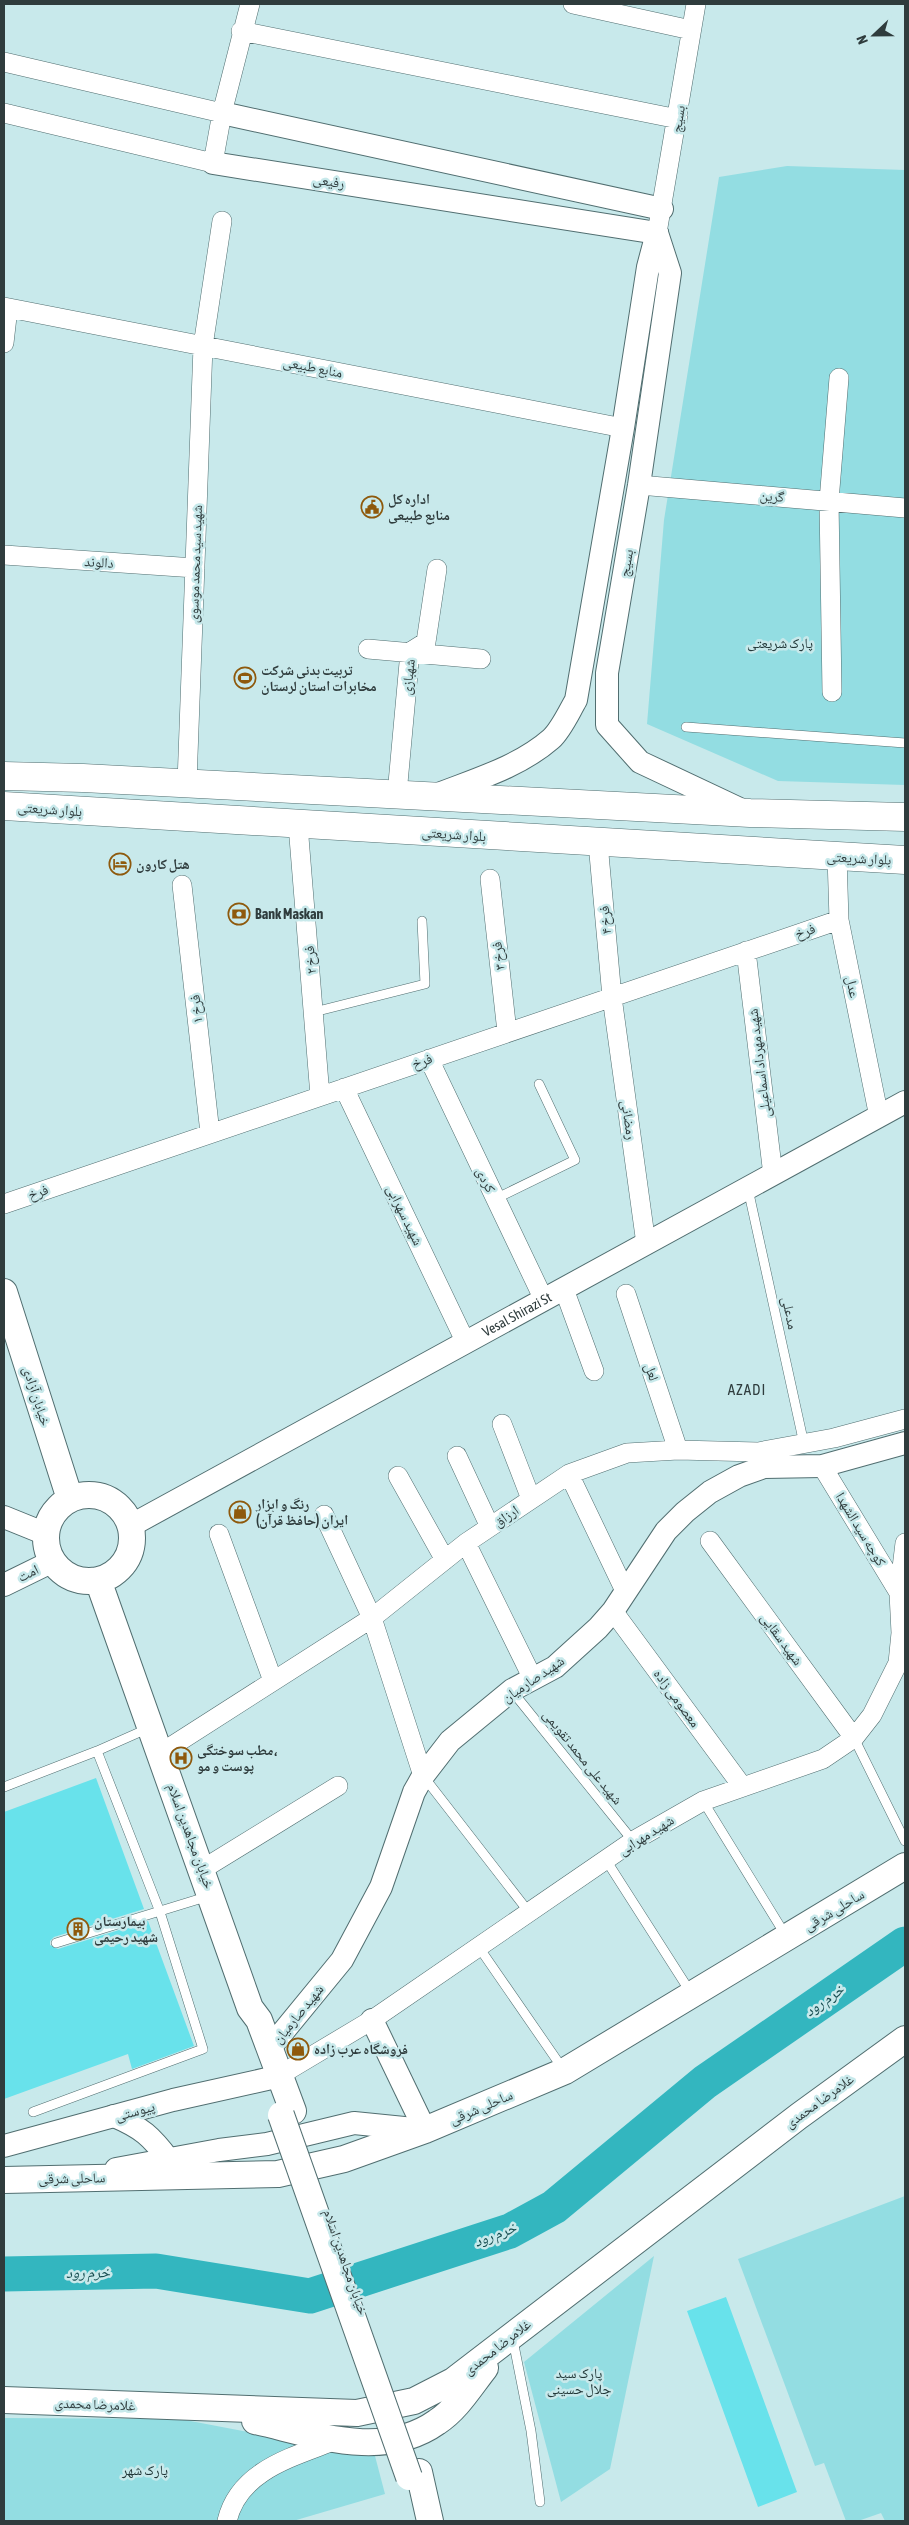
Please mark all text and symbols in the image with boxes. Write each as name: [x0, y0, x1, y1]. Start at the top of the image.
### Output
north arrow: [849, 10, 899, 60]
text: N: [853, 33, 871, 47]
street label: بسیج: [668, 104, 690, 134]
street label: رفیعی: [312, 171, 346, 192]
street label: منابع طبیعی: [282, 353, 344, 383]
street label: گرین: [759, 487, 785, 506]
place label: اداره کل منابع طبیعی: [388, 491, 450, 525]
public building icon: اداره کل منابع طبیعی: [360, 495, 384, 519]
street label: شهید سید محمد موسوی: [185, 505, 206, 623]
street label: بسیج: [616, 548, 638, 578]
street label: دالوند: [84, 553, 114, 572]
park label: پارک شریعتی: [747, 635, 813, 652]
street label: شهبازی: [398, 658, 419, 696]
place label: تربیت بدنی شرکت مخابرات استان لرستان: [261, 662, 377, 695]
sports icon: تربیت بدنی شرکت مخابرات استان لرستان: [233, 666, 257, 690]
street label: بلوار شریعتی: [17, 799, 83, 820]
street label: بلوار شریعتی: [421, 824, 487, 845]
street label: بلوار شریعتی: [826, 848, 892, 869]
hotel icon: هتل کارون: [108, 852, 132, 876]
place label: هتل کارون: [136, 856, 190, 873]
bank icon: Bank Maskan: [227, 902, 251, 926]
street label: فرخ ۴: [596, 905, 616, 935]
place label: Bank Maskan: [255, 906, 324, 922]
street label: فرخ: [793, 920, 818, 944]
street label: فرخ ۳: [488, 940, 510, 971]
street label: فرخ ۲: [301, 945, 321, 975]
street label: عدل: [842, 975, 863, 1000]
street label: فرخ ۱: [187, 994, 207, 1024]
street label: شهید مهرداد اسماعیلی: [744, 1008, 775, 1118]
street label: فرخ: [410, 1050, 435, 1074]
street label: رمضانی: [617, 1099, 640, 1141]
street label: کردی: [472, 1165, 499, 1196]
street label: فرخ: [26, 1181, 51, 1205]
street label: شهید سهرابی: [383, 1182, 426, 1248]
street label: Vesal Shirazi St: [480, 1289, 554, 1340]
street label: مدعلی: [778, 1295, 801, 1331]
street label: لعل: [641, 1361, 662, 1383]
street label: خیابان آزادی: [19, 1364, 54, 1428]
district label: AZADI: [728, 1381, 766, 1398]
street label: کوچه سید الشهدا: [832, 1489, 889, 1569]
place label: رنگ و ابزار ایران (حافظ قرآن): [255, 1496, 348, 1529]
shop icon: رنگ و ابزار ایران (حافظ قرآن): [228, 1500, 252, 1524]
street label: ارزاق: [491, 1502, 522, 1531]
street label: امت: [15, 1561, 41, 1585]
street label: شهید سقایی: [757, 1610, 806, 1669]
street label: شهید صارمیان: [499, 1652, 568, 1706]
street label: معصومی زاده: [650, 1666, 703, 1731]
street label: شهید علی محمد تقویمی: [539, 1706, 626, 1808]
place label: مطب سوختگی، پوست و مو: [197, 1742, 278, 1775]
hospital icon: مطب سوختگی، پوست و مو: [169, 1746, 193, 1770]
street label: خیابان مجاهدین اسلام: [163, 1781, 218, 1892]
street label: شهید مهرابی: [615, 1812, 677, 1859]
street label: ساحلی شرقی: [801, 1886, 867, 1935]
place label: بیمارستان شهید رحیمی: [94, 1913, 158, 1946]
building icon: بیمارستان شهید رحیمی: [66, 1917, 90, 1941]
water label: خرم رود: [801, 1980, 848, 2021]
street label: شهید صارمیان: [269, 1981, 327, 2047]
shop icon: فروشگاه عرب زاده: [286, 2037, 310, 2061]
place label: فروشگاه عرب زاده: [314, 2041, 408, 2058]
street label: غلامرضا محمدی: [782, 2071, 857, 2132]
street label: ساحلی شرقی: [447, 2087, 515, 2128]
street label: پیوستی: [113, 2098, 157, 2125]
street label: ساحلی شرقی: [38, 2169, 106, 2188]
street label: خیابان مجاهدین اسلام: [319, 2207, 372, 2318]
water label: خرم رود: [471, 2218, 520, 2252]
water label: خرم رود: [66, 2263, 111, 2283]
street label: غلامرضا محمدی: [460, 2316, 534, 2379]
park label: پارک سید جلال حسینی: [547, 2365, 611, 2398]
street label: غلامرضا محمدی: [54, 2395, 136, 2414]
park label: پارک شهر: [121, 2462, 168, 2479]

